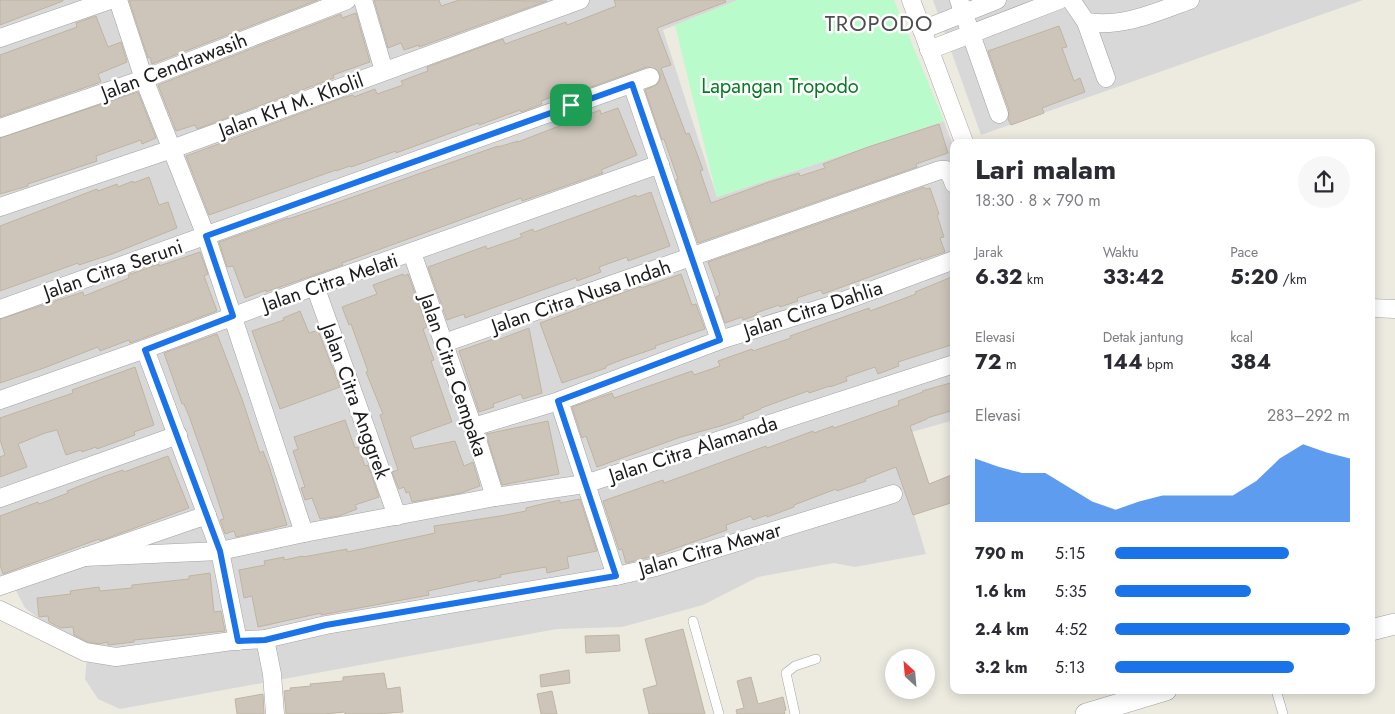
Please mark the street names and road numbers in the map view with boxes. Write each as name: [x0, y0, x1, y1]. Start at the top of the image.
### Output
street label: Jalan Cendrawasih: [94, 25, 251, 109]
street label: Jalan KH M. Kholil: [212, 66, 368, 146]
street label: Jalan Citra Seruni: [37, 232, 187, 308]
street label: Jalan Citra Melati: [255, 246, 402, 320]
street label: Jalan Citra Nusa Indah: [485, 252, 675, 342]
street label: Jalan Citra Dahlia: [737, 273, 886, 347]
street label: Jalan Citra Cempaka: [411, 287, 495, 460]
street label: Jalan Citra Anggrek: [313, 317, 397, 483]
street label: Jalan Citra Alamanda: [602, 409, 781, 491]
street label: Jalan Citra Mawar: [633, 515, 785, 585]

